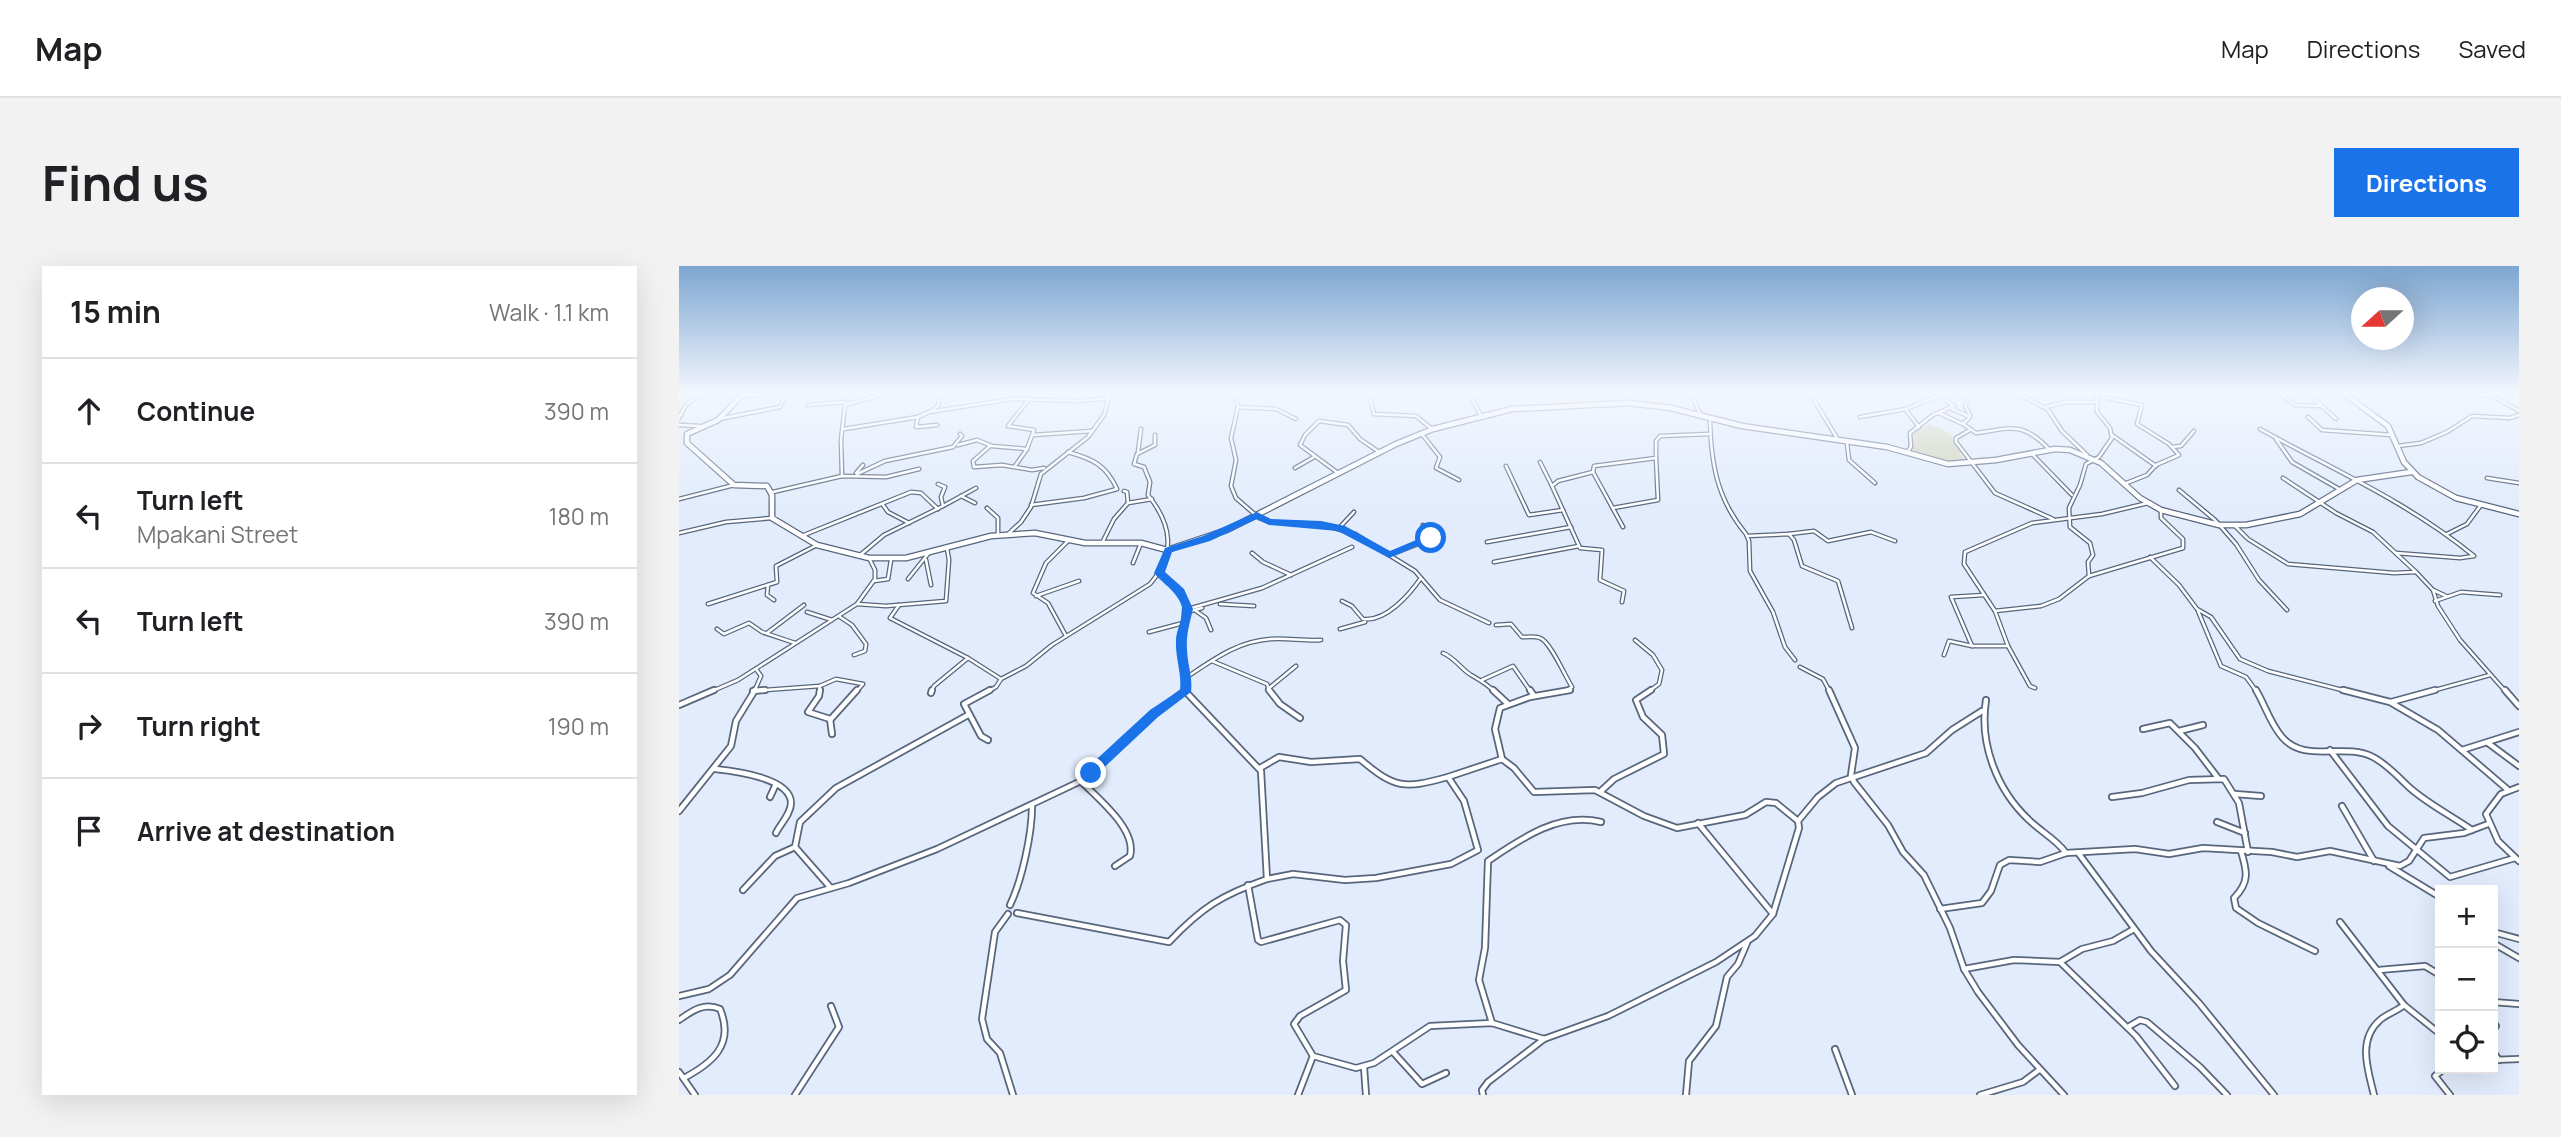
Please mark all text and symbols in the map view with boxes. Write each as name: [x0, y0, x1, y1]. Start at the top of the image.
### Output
text: Map: [35, 26, 103, 71]
text: Map: [2221, 32, 2269, 65]
text: Directions: [2307, 32, 2420, 65]
text: Saved: [2458, 32, 2526, 65]
button: Directions: [2334, 148, 2519, 217]
text: Find us: [42, 149, 209, 216]
north arrow: [2351, 287, 2414, 350]
text: 15 min: [70, 291, 161, 332]
text: Walk · 1.1 km: [489, 296, 609, 328]
icon: ahead: [70, 392, 108, 430]
text: Continue: [137, 393, 255, 429]
text: 390 m: [544, 395, 609, 427]
text: Turn left: [137, 482, 244, 518]
icon: left: [70, 497, 108, 535]
text: 180 m: [549, 500, 609, 532]
text: Mpakani Street: [137, 518, 298, 550]
route start: [1415, 522, 1446, 553]
icon: left: [70, 602, 108, 640]
text: Turn left: [137, 603, 244, 639]
text: 390 m: [544, 605, 609, 637]
icon: right: [70, 707, 108, 745]
text: Turn right: [137, 708, 261, 744]
text: 190 m: [548, 710, 609, 742]
route end: [1075, 757, 1106, 788]
icon: arrive: [70, 812, 108, 850]
text: Arrive at destination: [137, 813, 395, 849]
map controls: [2435, 885, 2498, 1074]
button: +: [2435, 885, 2498, 948]
button: −: [2435, 948, 2498, 1011]
button: locate: [2435, 1011, 2498, 1074]

